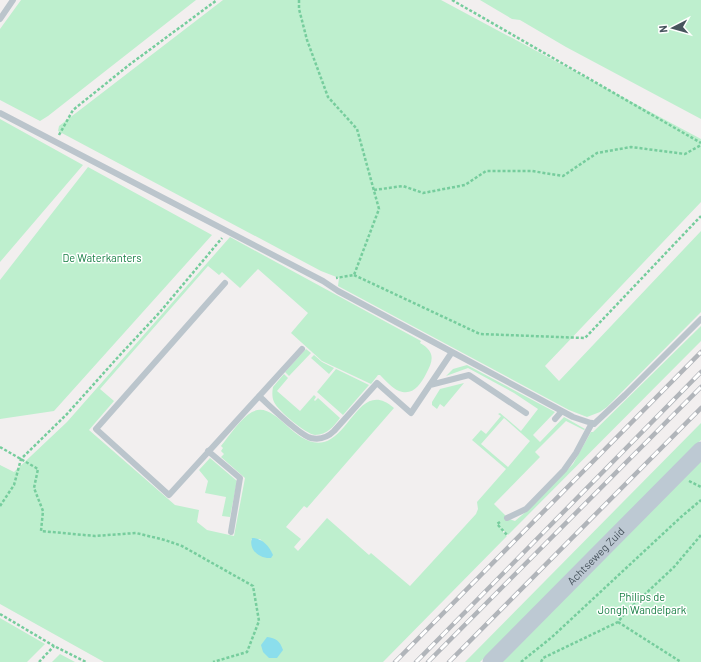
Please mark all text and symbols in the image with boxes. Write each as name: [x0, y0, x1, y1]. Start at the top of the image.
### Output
north arrow: [653, 8, 693, 48]
text: N: [656, 25, 669, 33]
park label: De Waterkanters: [62, 251, 142, 264]
street label: Achtseweg Zuid: [564, 524, 627, 587]
park label: Philips de Jongh Wandelpark: [598, 590, 687, 616]

